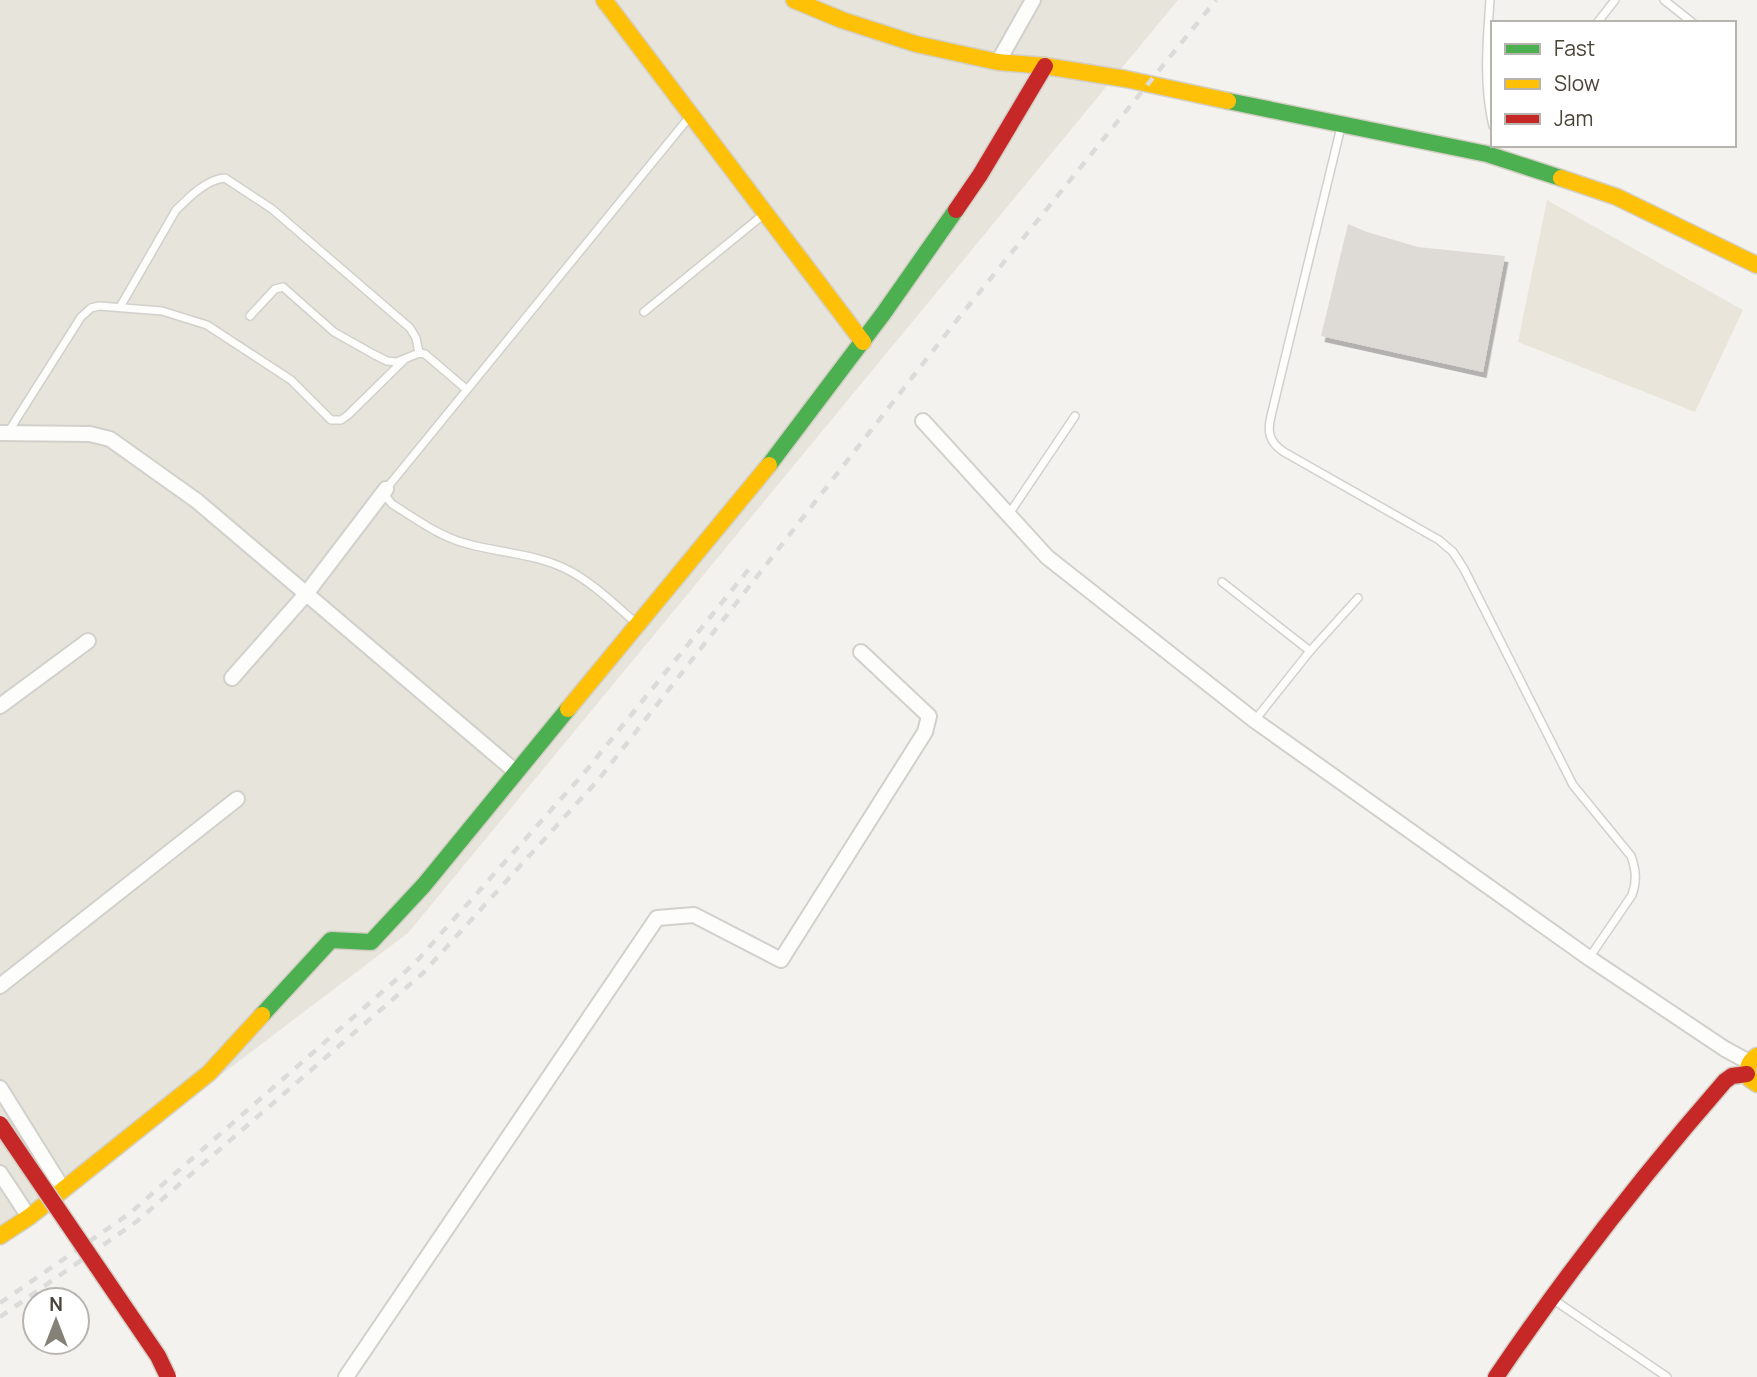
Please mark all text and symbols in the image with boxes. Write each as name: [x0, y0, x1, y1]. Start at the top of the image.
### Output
legend: [1491, 21, 1736, 147]
text: Fast: [1554, 34, 1595, 62]
text: Slow: [1554, 69, 1600, 97]
text: Jam: [1554, 104, 1593, 132]
north arrow: [21, 1286, 91, 1356]
text: N: [49, 1291, 63, 1317]

